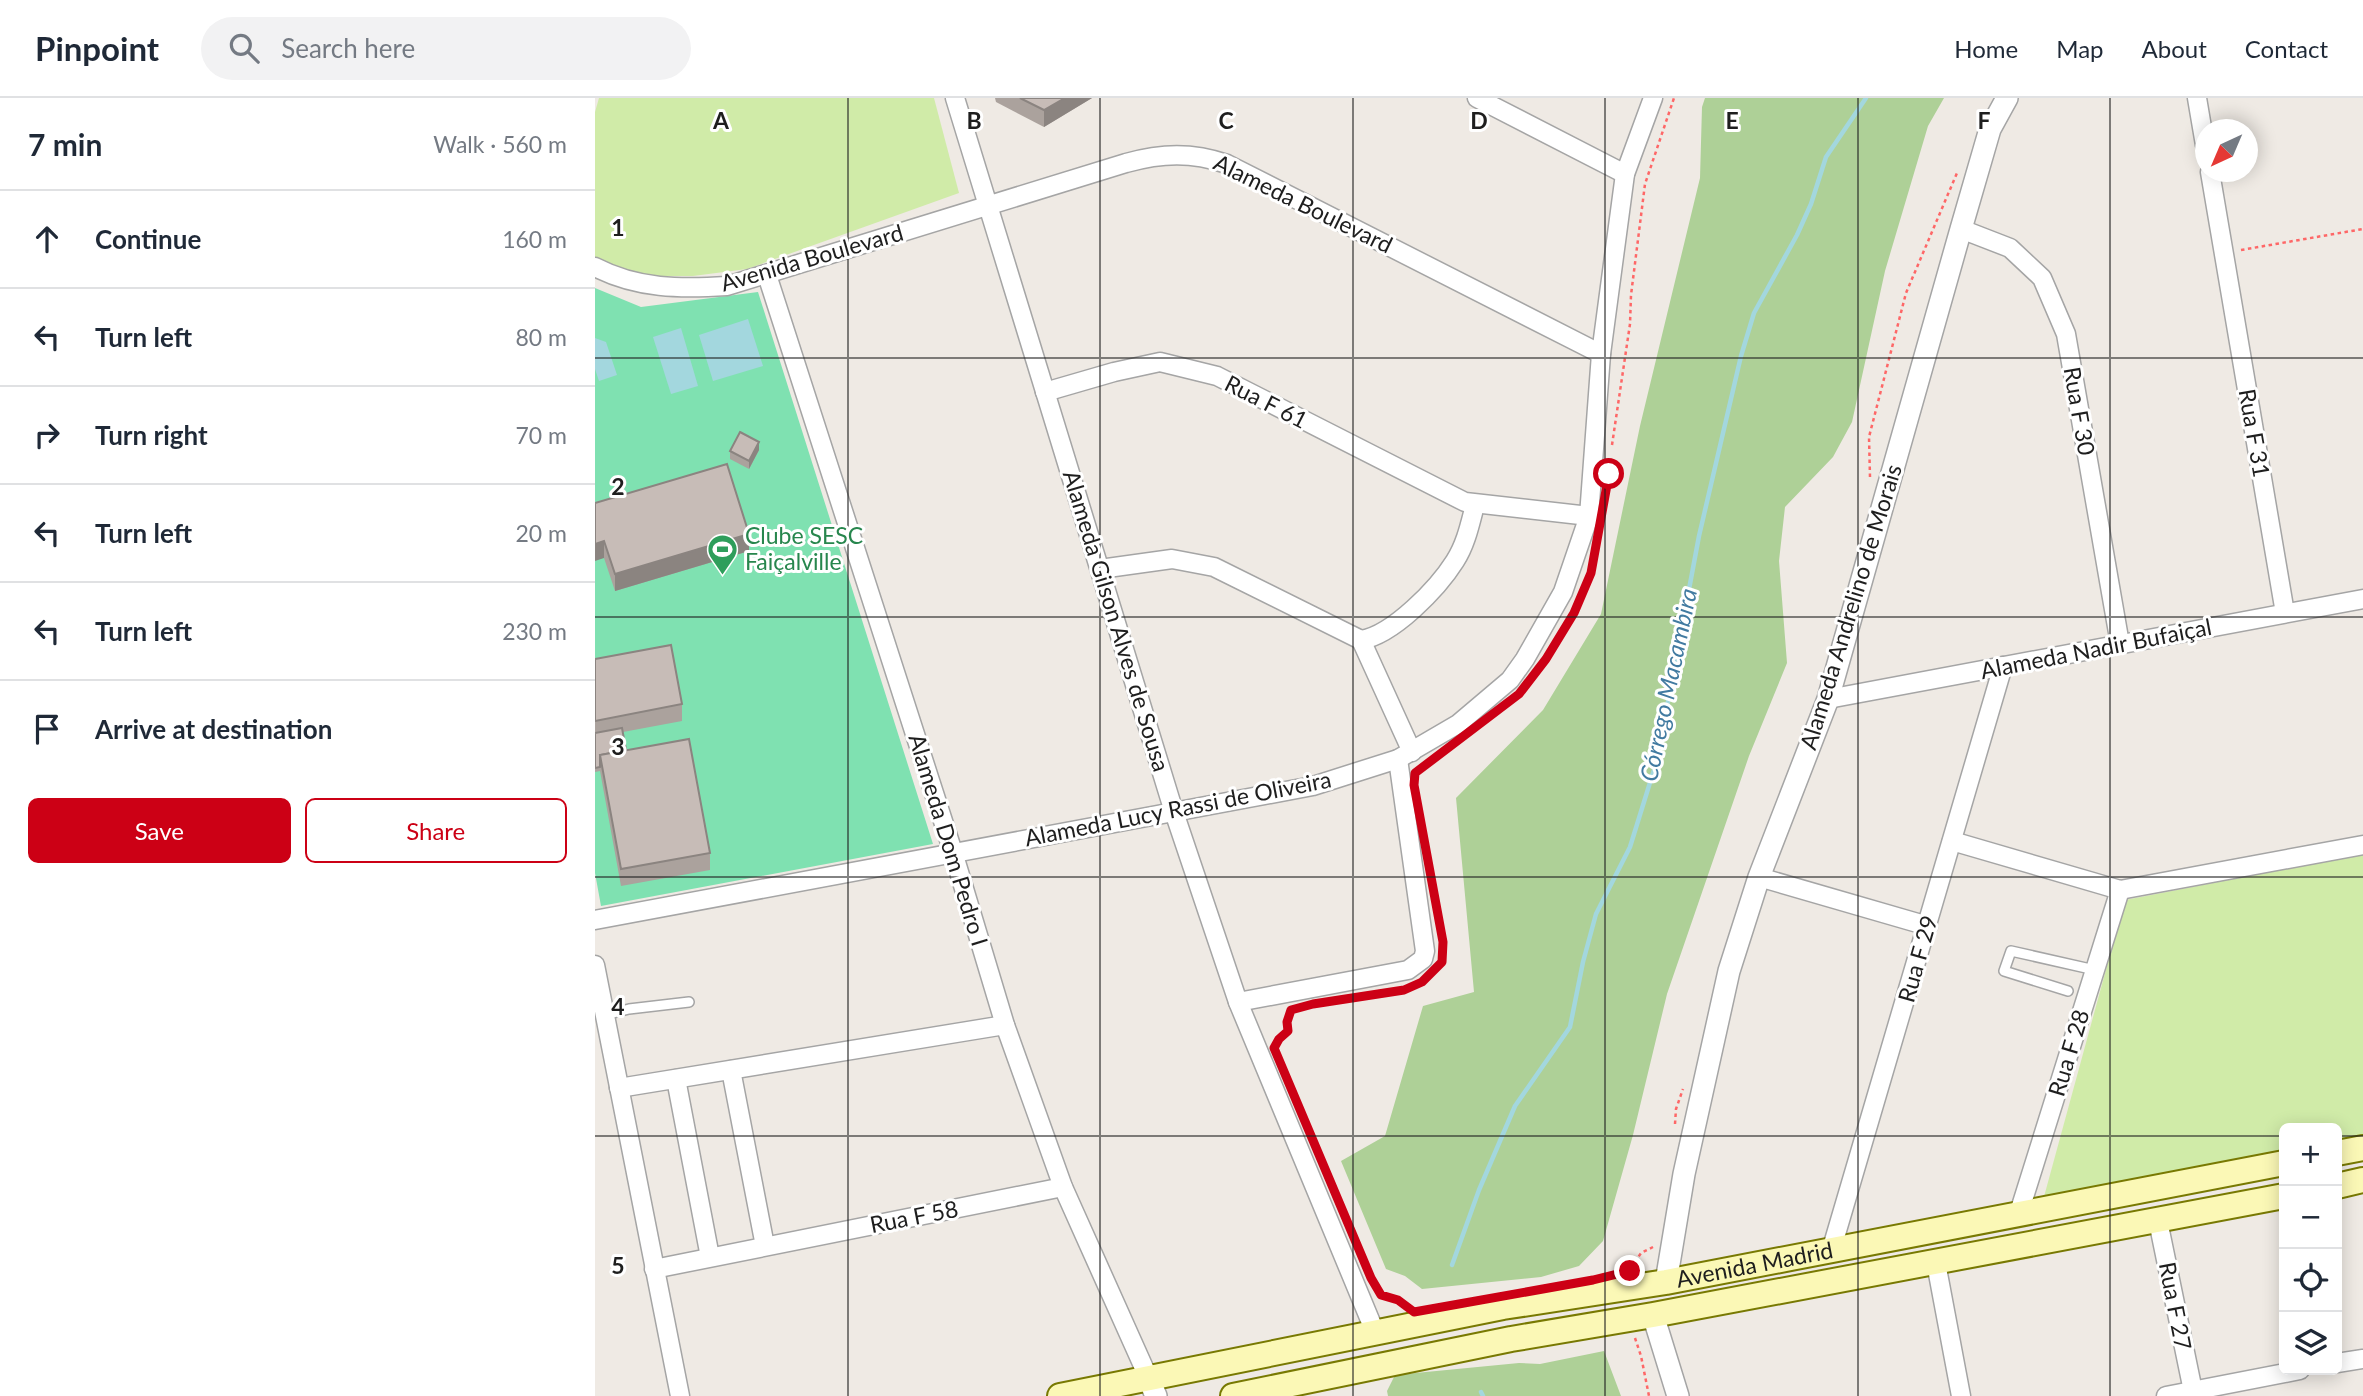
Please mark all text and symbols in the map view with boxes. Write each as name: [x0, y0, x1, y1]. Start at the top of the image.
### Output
search box: [201, 17, 691, 80]
text: Pinpoint: [35, 28, 159, 68]
icon: search: [225, 29, 263, 67]
text: Search here: [281, 32, 415, 64]
text: Home: [1954, 34, 2018, 63]
text: Map: [2056, 34, 2104, 63]
text: About: [2142, 34, 2207, 63]
text: Contact: [2245, 34, 2328, 63]
text: A: [712, 106, 730, 134]
text: B: [966, 106, 982, 134]
text: C: [1218, 106, 1234, 134]
text: D: [1470, 106, 1488, 134]
text: E: [1725, 106, 1739, 134]
text: F: [1977, 106, 1991, 134]
north arrow: [2195, 119, 2258, 182]
text: 7 min: [28, 126, 102, 162]
text: Walk · 560 m: [433, 130, 567, 158]
street label: Alameda Boulevard: [1210, 148, 1397, 259]
text: 1: [611, 213, 625, 241]
street label: Avenida Boulevard: [717, 218, 906, 296]
icon: ahead: [28, 220, 66, 258]
text: Continue: [95, 223, 201, 255]
text: 160 m: [502, 225, 567, 253]
icon: left: [28, 318, 66, 356]
text: Turn left: [95, 321, 192, 353]
text: 80 m: [516, 323, 567, 351]
street label: Rua F 30: [2058, 365, 2102, 457]
street label: Rua F 61: [1220, 368, 1313, 434]
street label: Rua F 31: [2233, 387, 2277, 479]
icon: right: [28, 416, 66, 454]
text: Turn right: [95, 419, 208, 451]
text: 70 m: [516, 421, 567, 449]
route start: [1593, 458, 1624, 489]
street label: Alameda Andrelino de Morais: [1793, 461, 1907, 753]
street label: Alameda Gilson Alves de Sousa: [1058, 467, 1176, 775]
text: 2: [611, 472, 625, 500]
icon: left: [28, 514, 66, 552]
text: Turn left: [95, 517, 192, 549]
text: 20 m: [516, 519, 567, 547]
place label: Clube SESC Faiçalville: [745, 521, 863, 575]
sports icon: Clube SESC Faiçalville: [705, 532, 739, 576]
water label: Córrego Macambira: [1633, 586, 1702, 784]
icon: left: [28, 612, 66, 650]
street label: Alameda Nadir Bufaiçal: [1978, 612, 2214, 684]
text: Turn left: [95, 615, 192, 647]
text: 230 m: [502, 617, 567, 645]
icon: arrive: [28, 710, 66, 748]
text: Arrive at destination: [95, 713, 332, 745]
street label: Alameda Dom Pedro I: [903, 730, 995, 949]
text: 3: [611, 732, 625, 760]
street label: Alameda Lucy Rassi de Oliveira: [1022, 765, 1333, 851]
button: Save: [28, 798, 291, 863]
button: Share: [305, 798, 567, 863]
street label: Rua F 29: [1891, 912, 1943, 1005]
text: 4: [611, 992, 625, 1020]
street label: Rua F 28: [2042, 1006, 2094, 1099]
map controls: [2279, 1123, 2342, 1375]
button: +: [2279, 1123, 2342, 1186]
button: −: [2279, 1186, 2342, 1249]
street label: Rua F 58: [867, 1194, 960, 1238]
street label: Avenida Madrid: [1674, 1235, 1835, 1293]
button: locate: [2279, 1249, 2342, 1312]
text: 5: [611, 1251, 625, 1279]
route end: [1614, 1255, 1645, 1286]
street label: Rua F 27: [2154, 1259, 2198, 1352]
button: layers: [2279, 1312, 2342, 1375]

